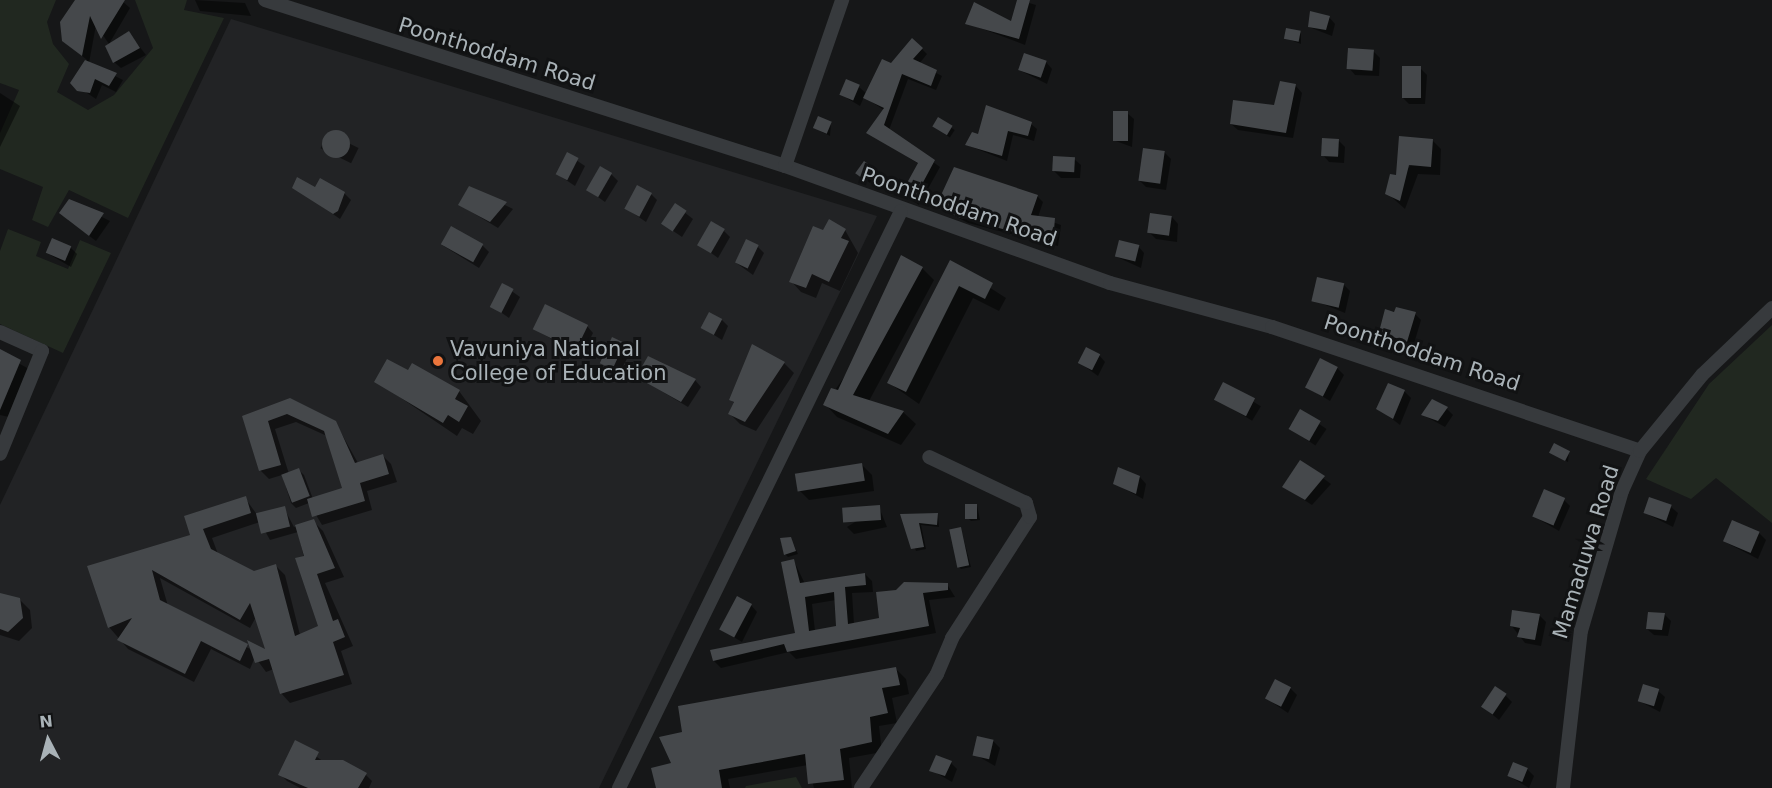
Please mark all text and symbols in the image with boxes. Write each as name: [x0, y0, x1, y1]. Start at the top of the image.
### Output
street label: Poonthoddam Road: [395, 12, 599, 96]
street label: Poonthoddam Road: [858, 162, 1060, 252]
street label: Poonthoddam Road: [1321, 309, 1523, 397]
place label: Vavuniya National College of Education: [450, 336, 666, 386]
marker: Vavuniya National College of Education: [431, 354, 445, 368]
street label: Mamaduwa Road: [1548, 462, 1624, 642]
north arrow: [18, 710, 78, 770]
text: N: [38, 711, 54, 732]

